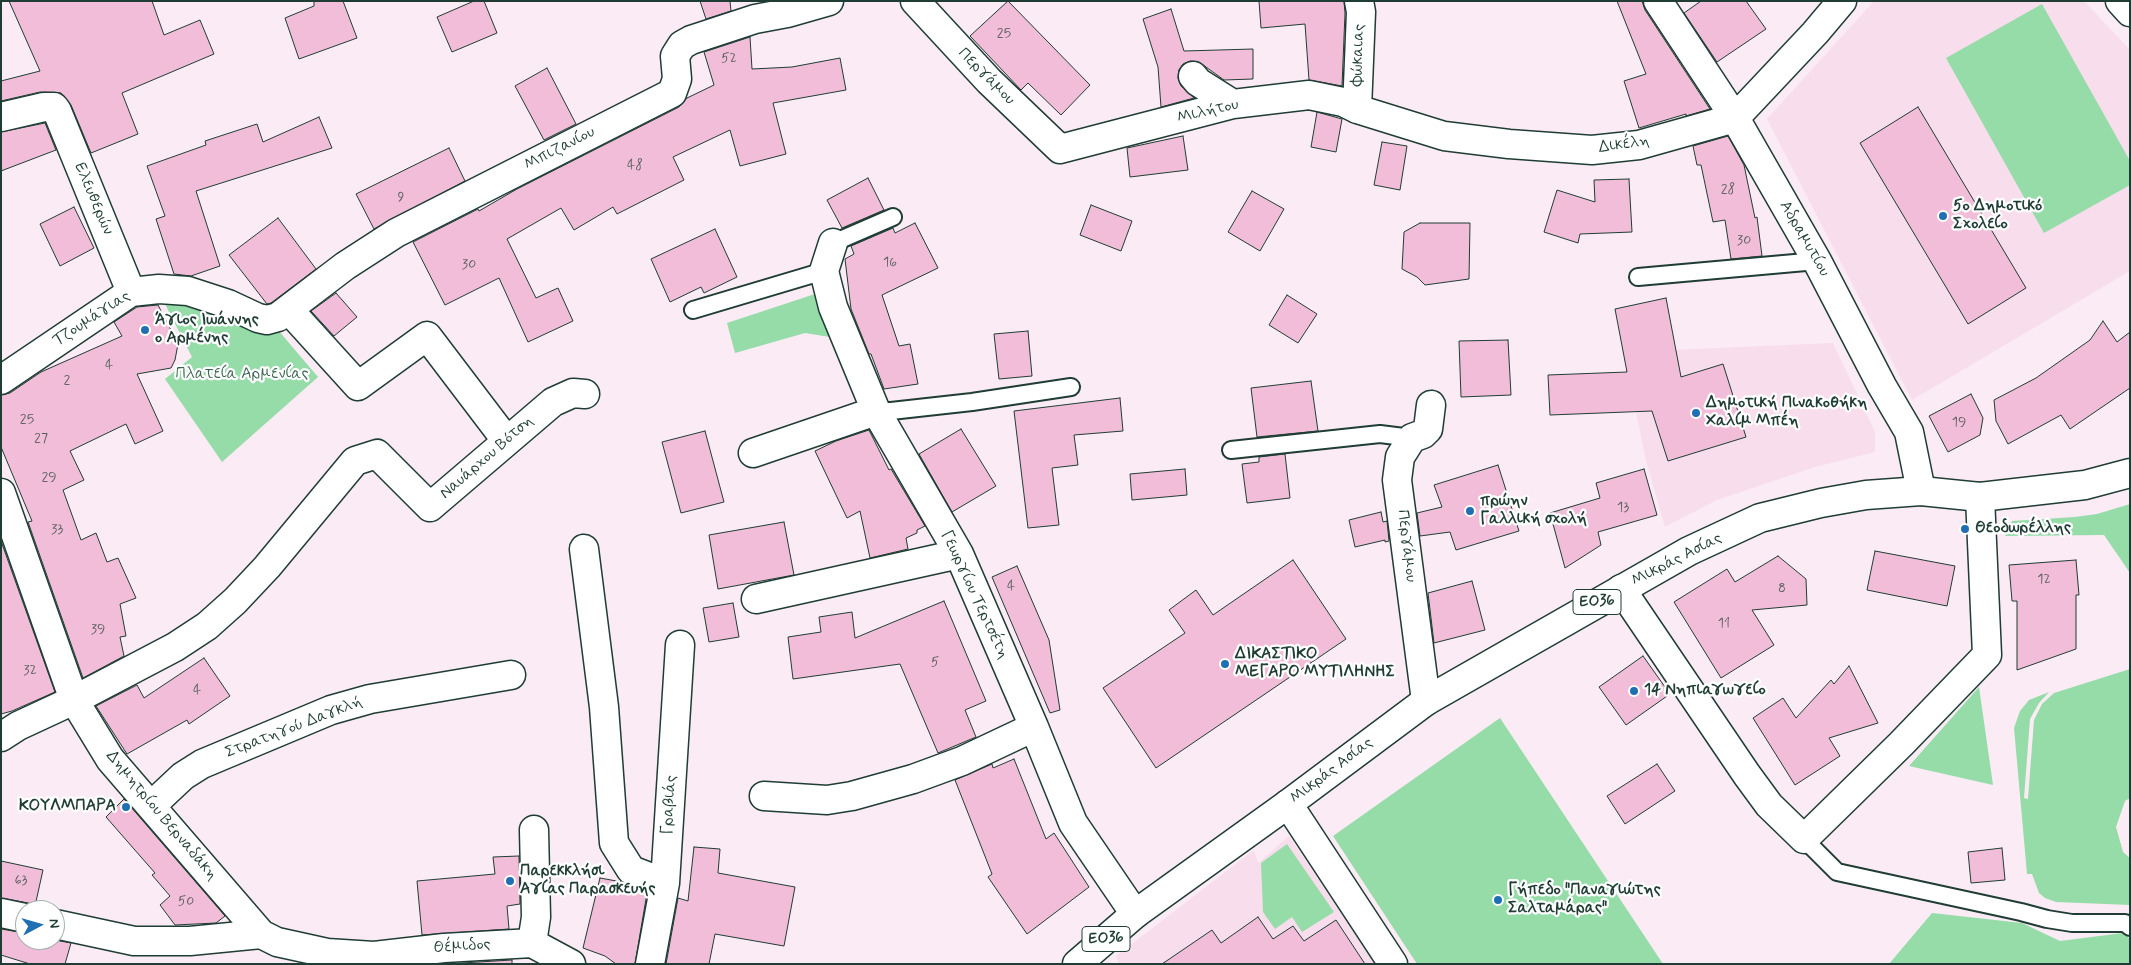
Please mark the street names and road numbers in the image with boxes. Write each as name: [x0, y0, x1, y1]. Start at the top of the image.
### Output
street label: Φώκαιας: [1348, 23, 1370, 87]
street label: Περγάμου: [953, 44, 1019, 110]
street label: Μιλήτου: [1175, 96, 1241, 128]
street label: Μπιζανίου: [521, 123, 599, 175]
street label: Δικέλη: [1597, 132, 1651, 158]
street label: Ελευθερών: [69, 160, 117, 238]
street label: Αδραμυτίου: [1775, 198, 1833, 280]
street label: Τζουμάγιας: [50, 287, 134, 351]
street label: Ναυάρχου Βότση: [436, 412, 538, 504]
street label: Περγάμου: [1392, 509, 1420, 583]
street label: Γεωργίου Τερτσέτη: [936, 528, 1012, 662]
street label: Μικράς Ασίας: [1629, 529, 1725, 591]
road number: ΕΟ36: [1573, 590, 1621, 614]
street label: Στρατηγού Δαγκλή: [223, 693, 365, 763]
street label: Μικράς Ασίας: [1287, 734, 1377, 808]
street label: Δημητρίου Βερναδάκη: [101, 747, 221, 885]
street label: Γραβιάς: [658, 774, 682, 836]
road number: ΕΟ36: [1082, 926, 1130, 952]
street label: Θέμιδος: [433, 935, 491, 959]

